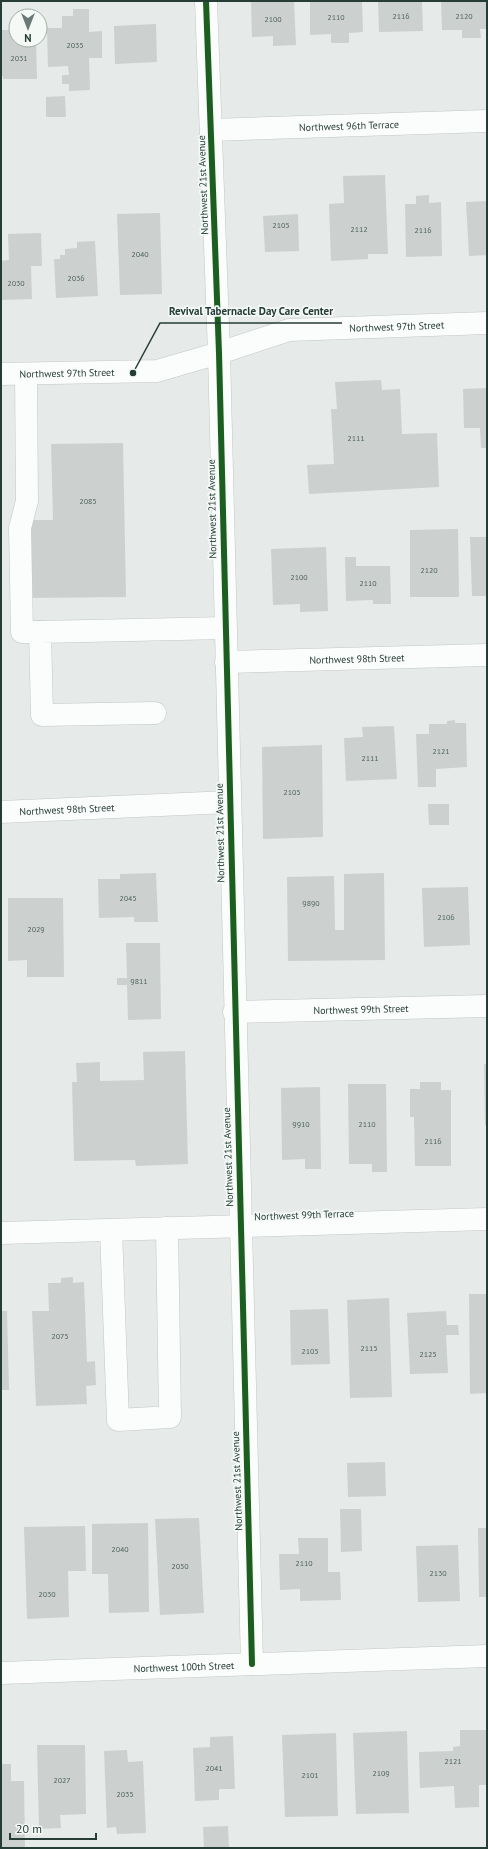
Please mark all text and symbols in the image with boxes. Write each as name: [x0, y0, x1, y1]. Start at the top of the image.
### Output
north arrow: [8, 8, 48, 48]
house number: 2116: [392, 11, 410, 21]
house number: 2120: [455, 11, 473, 21]
house number: 2110: [327, 12, 345, 22]
house number: 2100: [264, 14, 282, 24]
text: N: [24, 31, 32, 45]
house number: 2035: [66, 40, 84, 50]
house number: 2031: [10, 53, 28, 63]
street label: Northwest 96th Terrace: [299, 117, 399, 134]
street label: Northwest 21st Avenue: [195, 135, 211, 235]
house number: 2105: [272, 220, 290, 230]
house number: 2112: [350, 224, 368, 234]
house number: 2116: [414, 225, 432, 235]
house number: 2040: [131, 249, 149, 259]
house number: 2036: [67, 273, 85, 283]
house number: 2030: [7, 278, 25, 288]
callout: Revival Tabernacle Day Care Center: [160, 300, 342, 323]
text: Revival Tabernacle Day Care Center: [169, 304, 333, 318]
street label: Northwest 97th Street: [349, 318, 445, 334]
street label: Northwest 97th Street: [19, 365, 115, 380]
house number: 2111: [347, 433, 365, 443]
street label: Northwest 21st Avenue: [205, 459, 219, 559]
house number: 2085: [79, 496, 97, 506]
house number: 2120: [420, 565, 438, 575]
house number: 2100: [290, 572, 308, 582]
house number: 2110: [359, 578, 377, 588]
street label: Northwest 98th Street: [309, 651, 405, 666]
house number: 2121: [432, 746, 450, 756]
house number: 2111: [361, 753, 379, 763]
street label: Northwest 21st Avenue: [213, 783, 227, 883]
house number: 2105: [283, 787, 301, 797]
street label: Northwest 98th Street: [19, 800, 115, 818]
house number: 2045: [119, 893, 137, 903]
house number: 9890: [302, 898, 320, 908]
house number: 2106: [437, 912, 455, 922]
house number: 2029: [27, 924, 45, 934]
house number: 9811: [130, 976, 148, 986]
street label: Northwest 99th Street: [313, 1001, 409, 1017]
street label: Northwest 21st Avenue: [220, 1107, 236, 1207]
house number: 9910: [292, 1119, 310, 1129]
house number: 2110: [358, 1119, 376, 1129]
house number: 2116: [424, 1136, 442, 1146]
street label: Northwest 99th Terrace: [254, 1207, 354, 1223]
house number: 2075: [51, 1331, 69, 1341]
house number: 2115: [360, 1343, 378, 1353]
house number: 2105: [301, 1346, 319, 1356]
house number: 2125: [419, 1349, 437, 1359]
street label: Northwest 21st Avenue: [229, 1431, 245, 1531]
house number: 2040: [111, 1544, 129, 1554]
house number: 2110: [295, 1558, 313, 1568]
house number: 2050: [171, 1561, 189, 1571]
house number: 2130: [429, 1568, 447, 1578]
house number: 2030: [38, 1589, 56, 1599]
street label: Northwest 100th Street: [133, 1658, 235, 1675]
house number: 2121: [444, 1756, 462, 1766]
house number: 2041: [205, 1763, 223, 1773]
house number: 2109: [372, 1768, 390, 1778]
house number: 2101: [301, 1770, 319, 1780]
house number: 2027: [53, 1775, 71, 1785]
house number: 2035: [116, 1789, 134, 1799]
scale bar: [10, 1815, 96, 1841]
text: 20 m: [16, 1821, 42, 1836]

